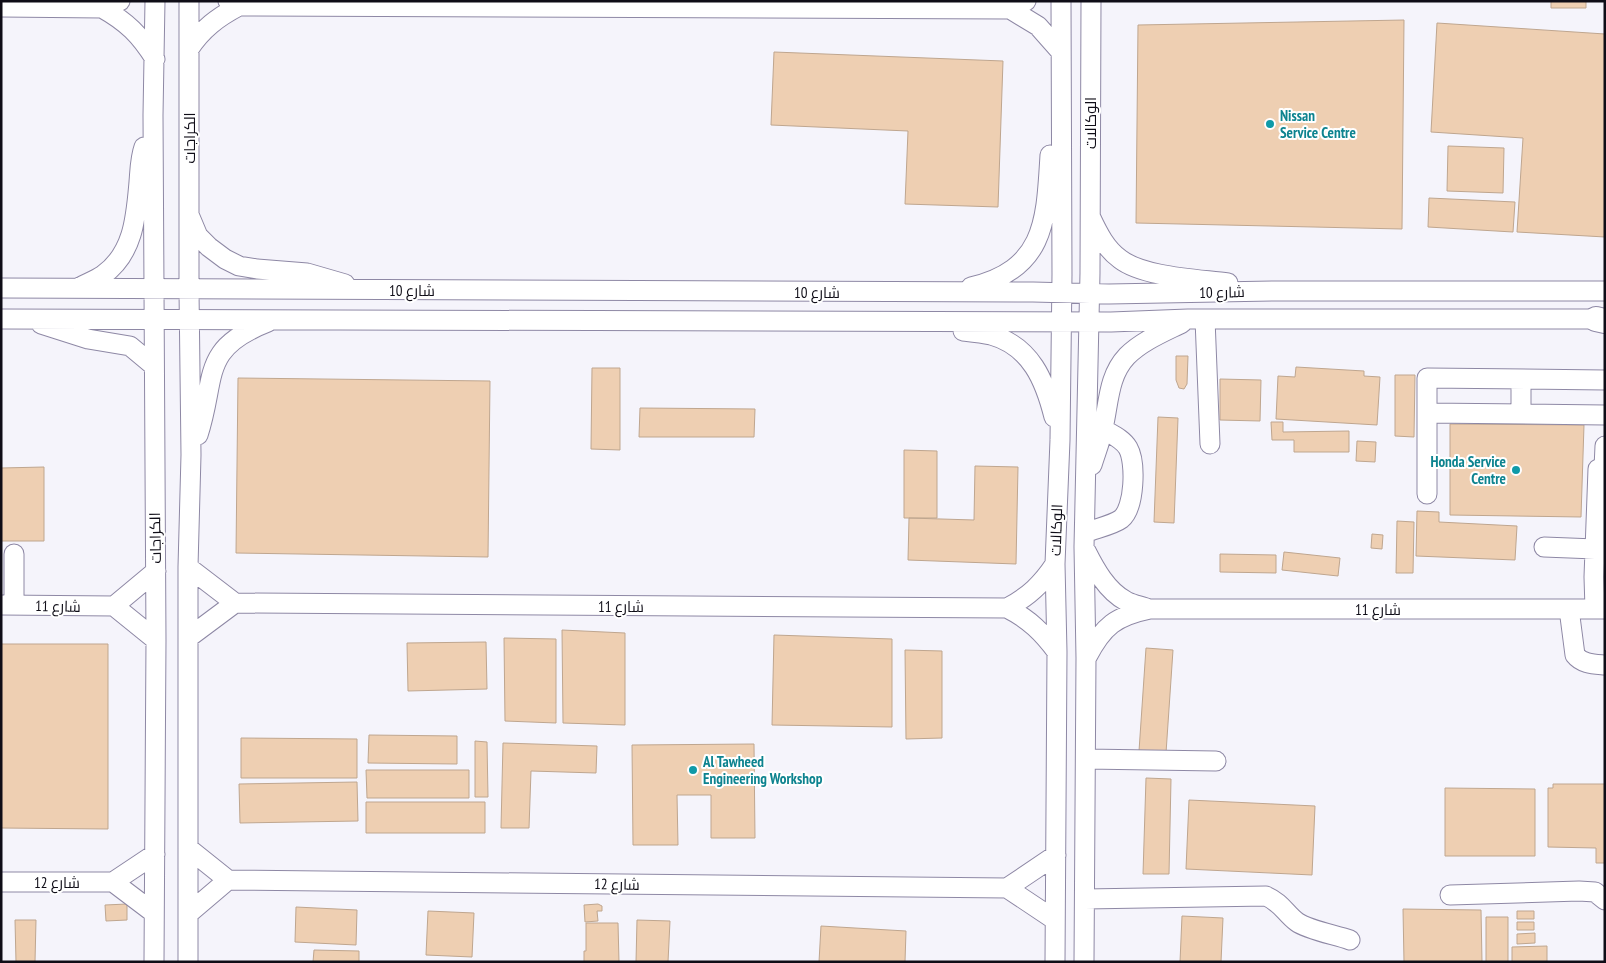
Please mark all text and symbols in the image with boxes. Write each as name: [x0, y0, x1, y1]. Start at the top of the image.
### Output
street label: الوكالات: [1081, 97, 1100, 149]
place label: Nissan Service Centre: [1280, 106, 1356, 142]
street label: الكراجات: [180, 112, 199, 164]
marker: Nissan Service Centre: [1264, 118, 1276, 130]
street label: شارع 10: [389, 281, 435, 302]
street label: شارع 10: [1199, 282, 1245, 304]
street label: شارع 10: [794, 283, 840, 304]
place label: Honda Service Centre: [1430, 452, 1506, 488]
marker: Honda Service Centre: [1510, 464, 1522, 476]
street label: الوكالات: [1046, 504, 1066, 556]
street label: الكراجات: [145, 512, 165, 564]
street label: شارع 11: [35, 596, 81, 618]
street label: شارع 11: [598, 597, 644, 618]
street label: شارع 11: [1355, 600, 1401, 621]
place label: Al Tawheed Engineering Workshop: [702, 752, 823, 788]
marker: Al Tawheed Engineering Workshop: [687, 764, 699, 776]
street label: شارع 12: [34, 873, 80, 894]
street label: شارع 12: [594, 874, 640, 896]

